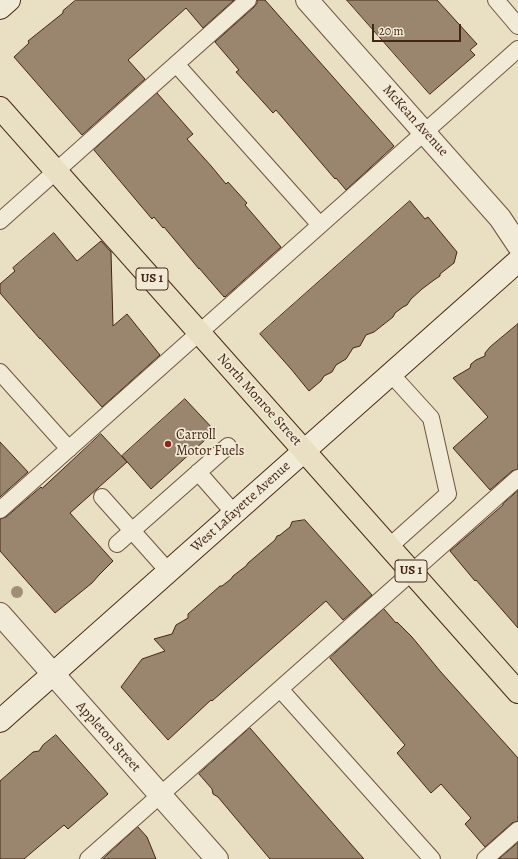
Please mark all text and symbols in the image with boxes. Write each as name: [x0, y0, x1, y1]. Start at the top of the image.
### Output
scale bar: [374, 16, 463, 42]
text: 20 m: [379, 23, 403, 39]
street label: McKean Avenue: [379, 82, 451, 160]
road number: US 1: [136, 268, 168, 290]
street label: North Monroe Street: [213, 350, 305, 450]
place label: Carroll Motor Fuels: [176, 428, 244, 460]
marker: Carroll Motor Fuels: [163, 439, 173, 449]
street label: West Lafayette Avenue: [188, 458, 294, 556]
road number: US 1: [395, 560, 427, 582]
street label: Appleton Street: [72, 698, 144, 776]

